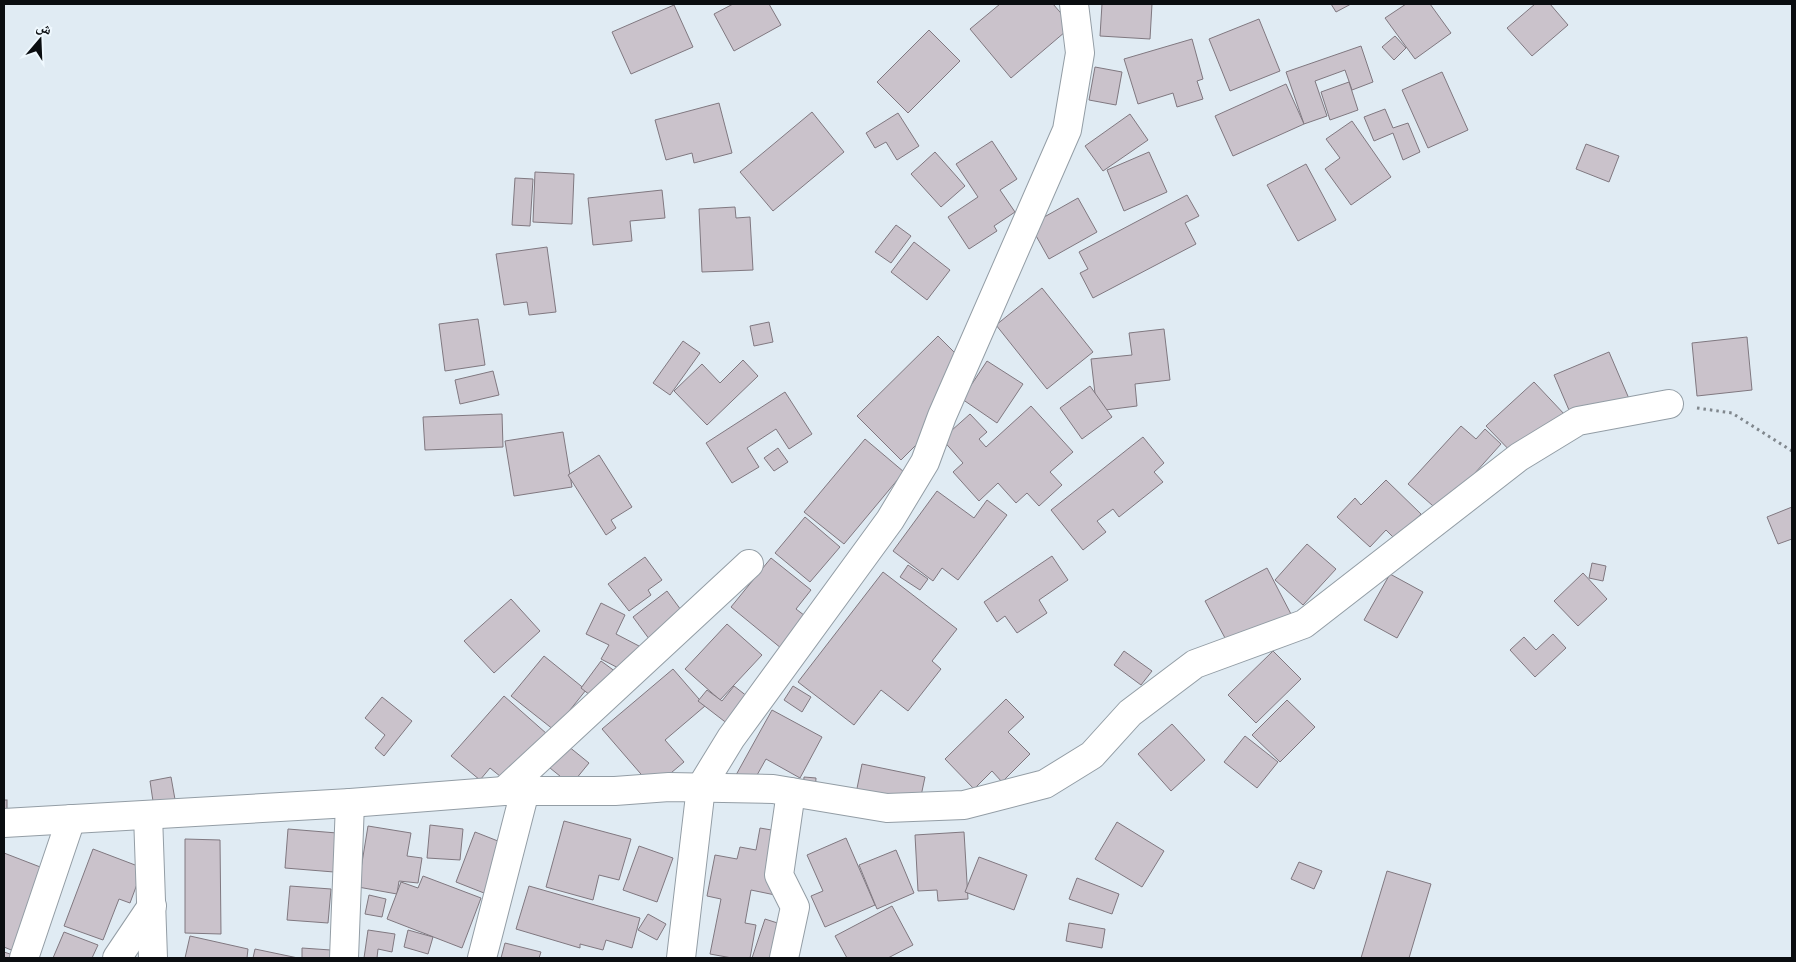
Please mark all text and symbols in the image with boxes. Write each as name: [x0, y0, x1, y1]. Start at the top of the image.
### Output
north arrow: [15, 15, 65, 65]
text: ش: [34, 17, 54, 39]

